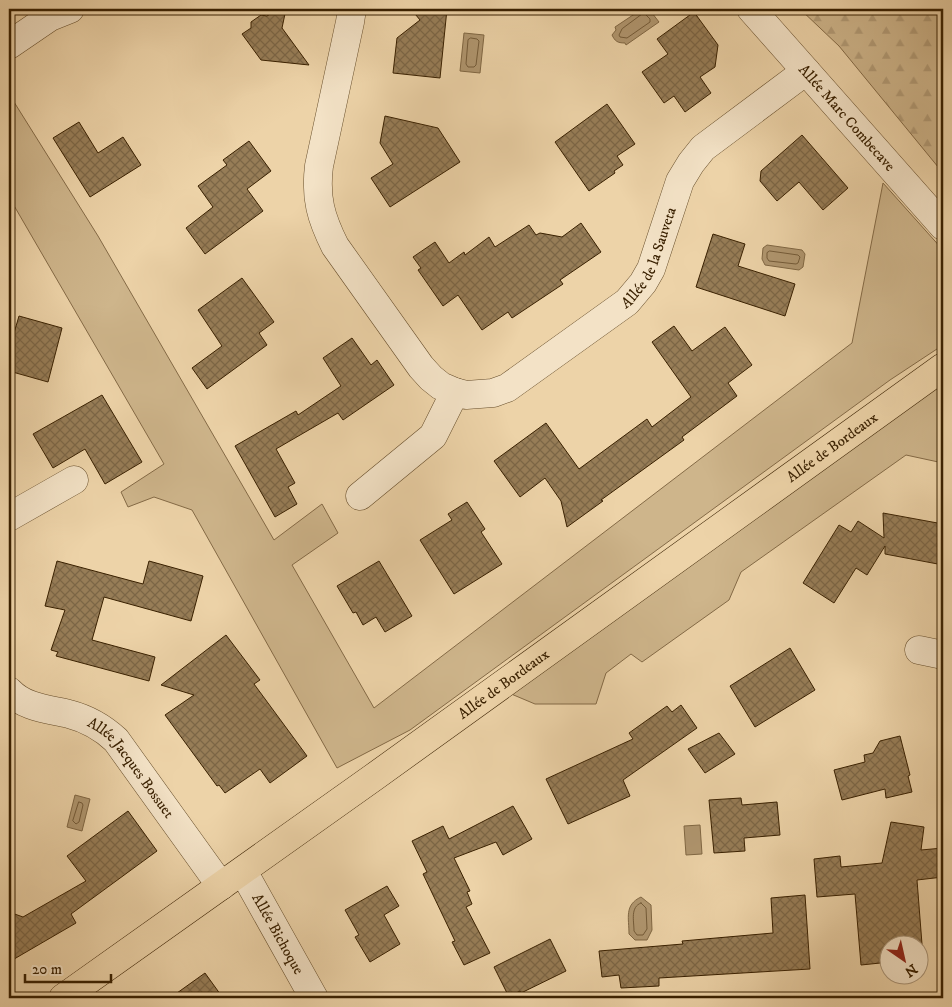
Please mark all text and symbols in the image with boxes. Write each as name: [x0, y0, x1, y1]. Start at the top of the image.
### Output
street label: Allée Marc Combecave: [794, 60, 899, 175]
street label: Allée de la Sauveta: [618, 204, 681, 313]
street label: Allée de Bordeaux: [783, 408, 882, 487]
street label: Allée de Bordeaux: [454, 644, 554, 723]
street label: Allée Jacques Bossuet: [84, 713, 178, 822]
street label: Allée Bichoque: [247, 890, 308, 978]
north arrow: [880, 934, 930, 984]
scale bar: [25, 952, 111, 984]
text: N: [900, 959, 921, 981]
text: 20 m: [32, 960, 62, 979]

